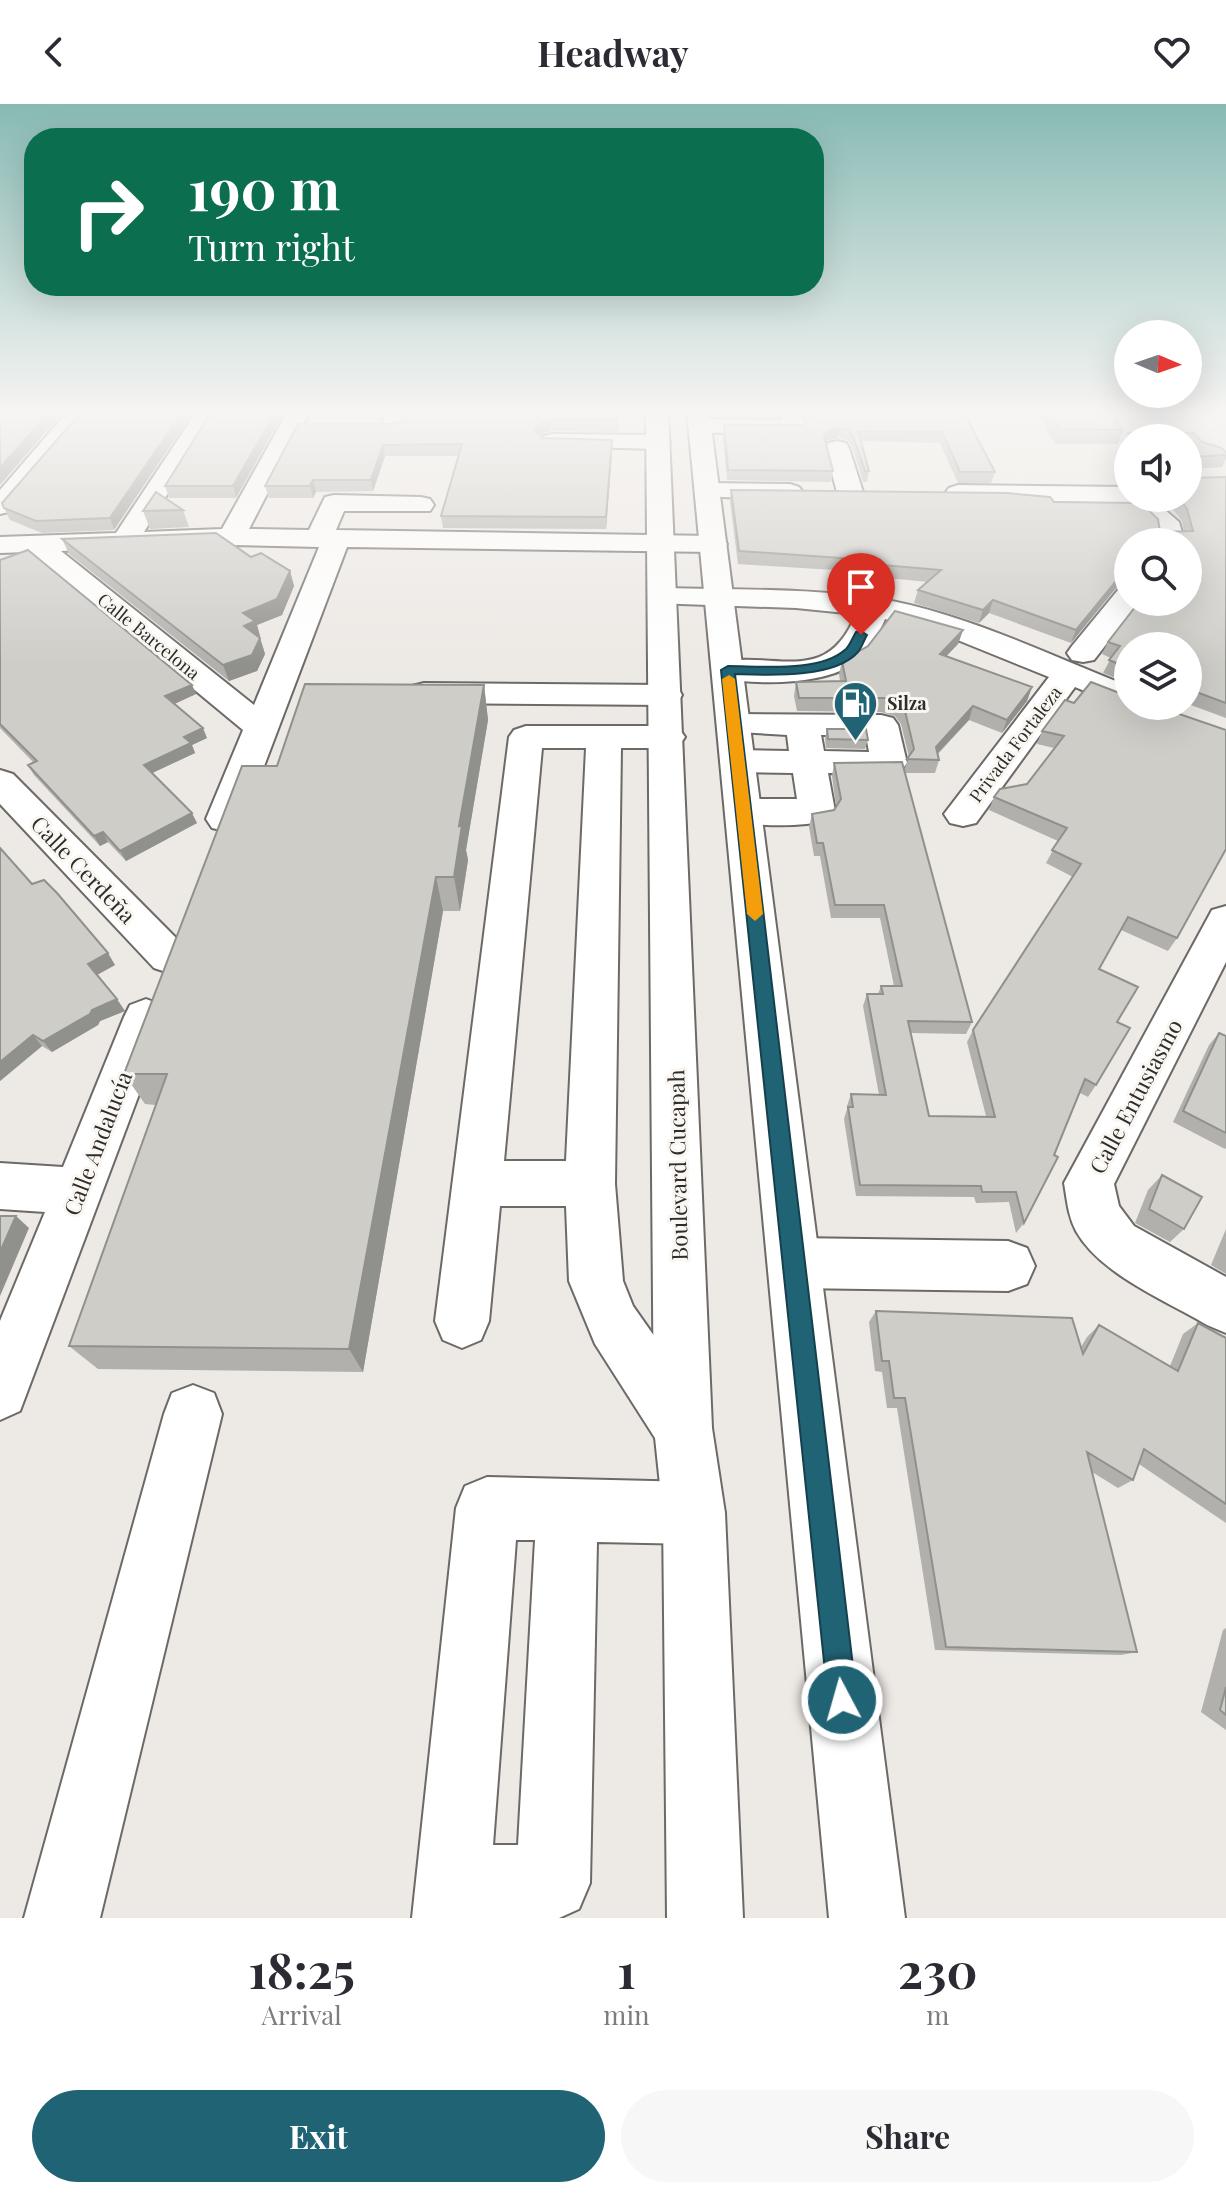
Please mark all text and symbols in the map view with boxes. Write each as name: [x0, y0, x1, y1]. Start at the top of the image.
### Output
text: Headway: [537, 28, 689, 76]
icon: back: [32, 30, 76, 74]
icon: heart: [1150, 30, 1194, 74]
text: 190 m: [188, 150, 340, 225]
icon: right: [56, 160, 160, 264]
text: Turn right: [188, 222, 355, 270]
north arrow: [1114, 320, 1202, 408]
map controls: [1114, 320, 1202, 720]
button: sound: [1114, 424, 1202, 512]
button: search: [1114, 528, 1202, 616]
pin: [827, 553, 895, 635]
icon: arrive: [839, 565, 883, 609]
street label: Calle Barcelona: [93, 587, 205, 685]
button: layers: [1114, 632, 1202, 720]
fuel station icon: Silza: [832, 679, 880, 742]
street label: Privada Fortaleza: [963, 681, 1067, 807]
place label: Silza: [887, 691, 927, 715]
street label: Calle Cerdeña: [25, 809, 143, 929]
street label: Calle Entusiasmo: [1082, 1014, 1188, 1178]
street label: Calle Andalucía: [56, 1067, 138, 1219]
street label: Boulevard Cucapah: [660, 1069, 694, 1261]
position arrow: [800, 1658, 884, 1742]
text: 18:25: [248, 1937, 355, 2001]
text: 1: [617, 1937, 636, 2001]
text: 230: [898, 1937, 978, 2001]
text: Arrival: [262, 1997, 342, 2032]
text: min: [603, 1997, 650, 2032]
text: m: [926, 1997, 949, 2032]
button: Exit: [32, 2090, 605, 2182]
button: Share: [621, 2090, 1194, 2182]

